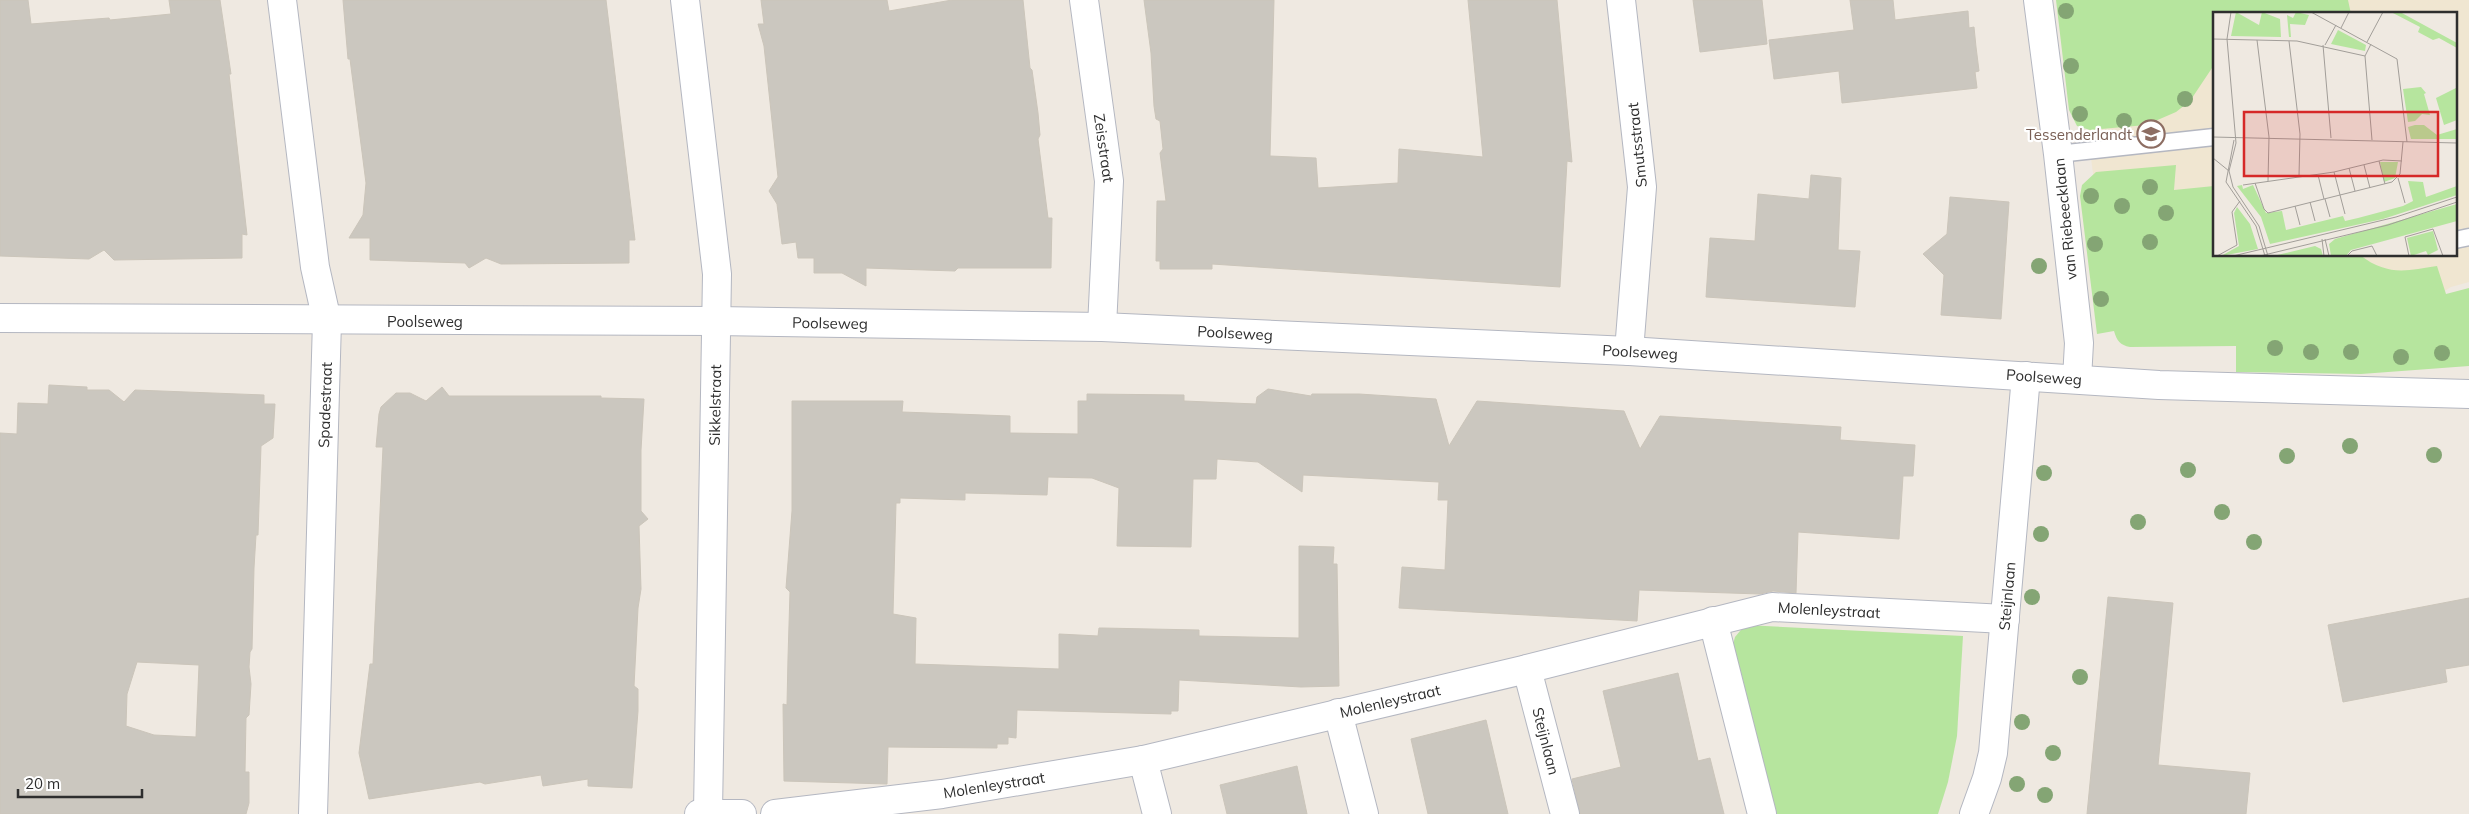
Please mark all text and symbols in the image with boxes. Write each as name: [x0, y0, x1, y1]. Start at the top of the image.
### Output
inset map: [2213, 12, 2456, 256]
street label: Smutsstraat: [1623, 102, 1651, 188]
street label: Zeisstraat: [1090, 112, 1118, 184]
school or university icon: Tessenderlandt: [2136, 119, 2166, 149]
place label: Tessenderlandt: [2026, 125, 2132, 144]
street label: van Riebeecklaan: [2049, 157, 2081, 281]
street label: Poolseweg: [387, 312, 463, 331]
street label: Poolseweg: [792, 313, 868, 333]
street label: Poolseweg: [1197, 322, 1273, 344]
street label: Poolseweg: [1602, 341, 1678, 363]
street label: Spadestraat: [314, 362, 336, 448]
street label: Sikkelstraat: [705, 364, 725, 446]
street label: Poolseweg: [2006, 365, 2082, 389]
street label: Steijnlaan: [1995, 561, 2019, 631]
street label: Molenleystraat: [1777, 598, 1881, 622]
street label: Molenleystraat: [1338, 680, 1442, 722]
street label: Steijnlaan: [1528, 705, 1564, 777]
scale bar: [18, 766, 141, 798]
street label: Molenleystraat: [942, 768, 1046, 802]
text: 20 m: [25, 774, 60, 793]

